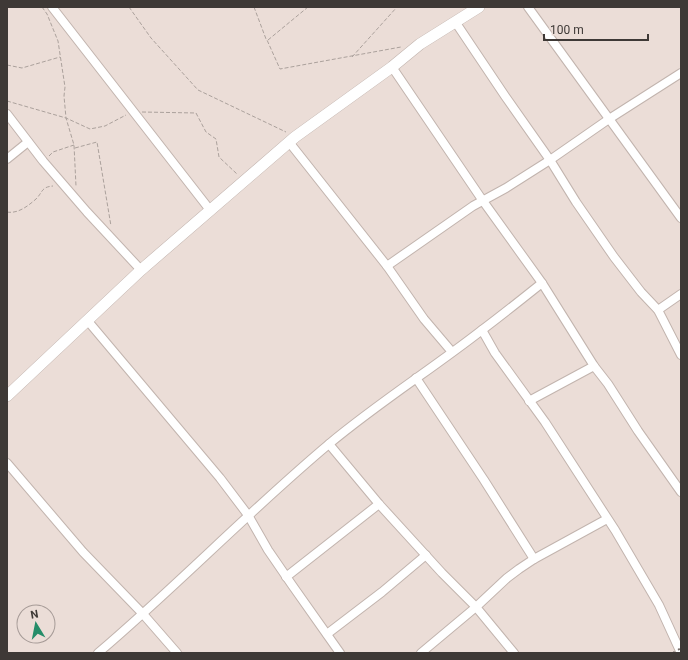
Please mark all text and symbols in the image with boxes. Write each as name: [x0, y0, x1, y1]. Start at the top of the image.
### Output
scale bar: [544, 16, 648, 42]
text: 100 m: [550, 23, 584, 37]
north arrow: [16, 604, 56, 644]
text: N: [29, 608, 40, 622]

